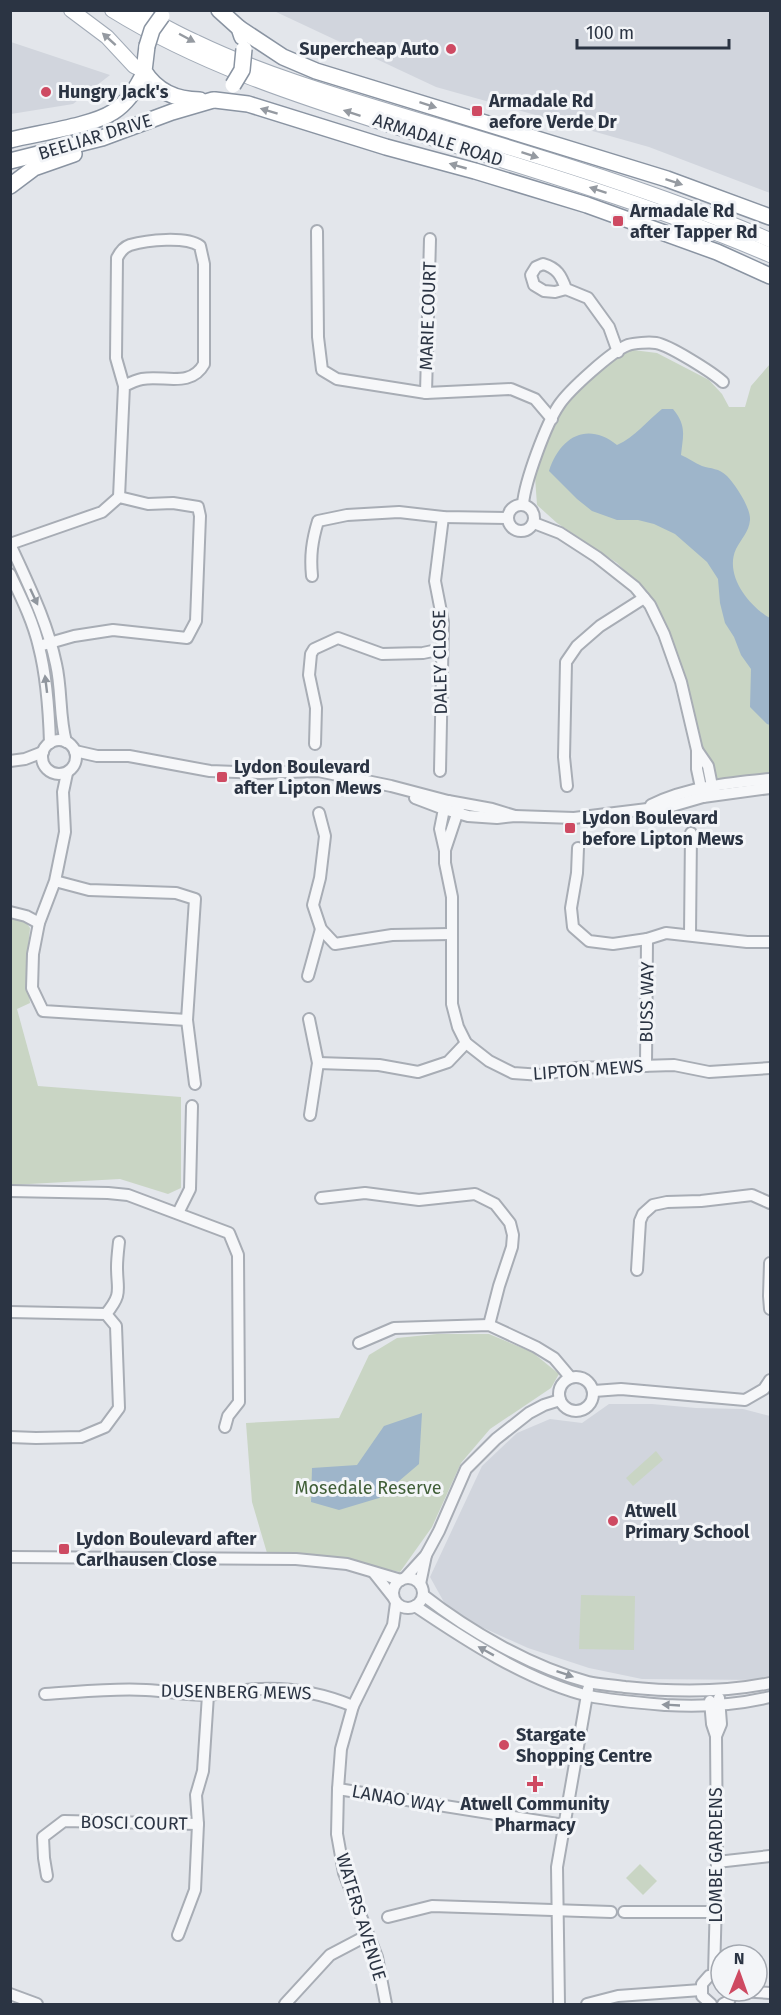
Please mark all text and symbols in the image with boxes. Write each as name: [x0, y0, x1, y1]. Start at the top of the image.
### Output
scale bar: [577, 12, 728, 50]
text: 100 m: [586, 22, 634, 44]
one-way arrow: [102, 33, 117, 46]
one-way arrow: [179, 33, 196, 43]
place label: Supercheap Auto: [299, 38, 439, 60]
marker: Supercheap Auto: [444, 42, 458, 56]
place label: Hungry Jack's: [58, 81, 169, 103]
marker: Hungry Jack's: [39, 85, 53, 99]
place label: Armadale Rd aefore Verde Dr: [488, 90, 618, 133]
one-way arrow: [419, 101, 437, 110]
marker: Armadale Rd aefore Verde Dr: [470, 104, 484, 118]
one-way arrow: [260, 106, 278, 115]
one-way arrow: [343, 108, 361, 117]
street label: BEELIAR DRIVE: [35, 109, 155, 165]
street label: ARMADALE ROAD: [370, 109, 506, 171]
one-way arrow: [521, 151, 539, 160]
one-way arrow: [449, 161, 467, 170]
one-way arrow: [665, 177, 683, 187]
one-way arrow: [589, 185, 607, 195]
place label: Armadale Rd after Tapper Rd: [629, 200, 758, 243]
marker: Armadale Rd after Tapper Rd: [611, 214, 625, 228]
street label: MARIE COURT: [415, 261, 441, 371]
one-way arrow: [30, 589, 39, 606]
street label: DALEY CLOSE: [428, 609, 452, 715]
one-way arrow: [41, 675, 51, 694]
place label: Lydon Boulevard after Lipton Mews: [234, 756, 382, 799]
marker: Lydon Boulevard after Lipton Mews: [215, 770, 229, 784]
place label: Lydon Boulevard before Lipton Mews: [582, 807, 744, 850]
marker: Lydon Boulevard before Lipton Mews: [563, 821, 577, 835]
street label: BUSS WAY: [635, 961, 659, 1043]
street label: LIPTON MEWS: [532, 1055, 644, 1085]
park label: Mosedale Reserve: [294, 1477, 442, 1499]
place label: Atwell Primary School: [624, 1500, 750, 1543]
marker: Atwell Primary School: [606, 1514, 620, 1528]
place label: Lydon Boulevard after Carlhausen Close: [76, 1528, 257, 1571]
marker: Lydon Boulevard after Carlhausen Close: [57, 1542, 71, 1556]
one-way arrow: [477, 1646, 494, 1656]
one-way arrow: [556, 1669, 574, 1679]
street label: DUSENBERG MEWS: [160, 1680, 312, 1704]
one-way arrow: [661, 1701, 680, 1710]
place label: Stargate Shopping Centre: [516, 1724, 652, 1767]
marker: Stargate Shopping Centre: [497, 1738, 511, 1752]
marker: Atwell Community Pharmacy: [528, 1777, 542, 1791]
street label: LANAO WAY: [350, 1780, 446, 1818]
street label: LOMBE GARDENS: [705, 1787, 727, 1923]
place label: Atwell Community Pharmacy: [460, 1793, 610, 1836]
street label: BOSCI COURT: [80, 1811, 189, 1835]
street label: WATERS AVENUE: [331, 1851, 391, 1983]
north arrow: [709, 1943, 769, 2003]
text: N: [734, 1949, 745, 1968]

